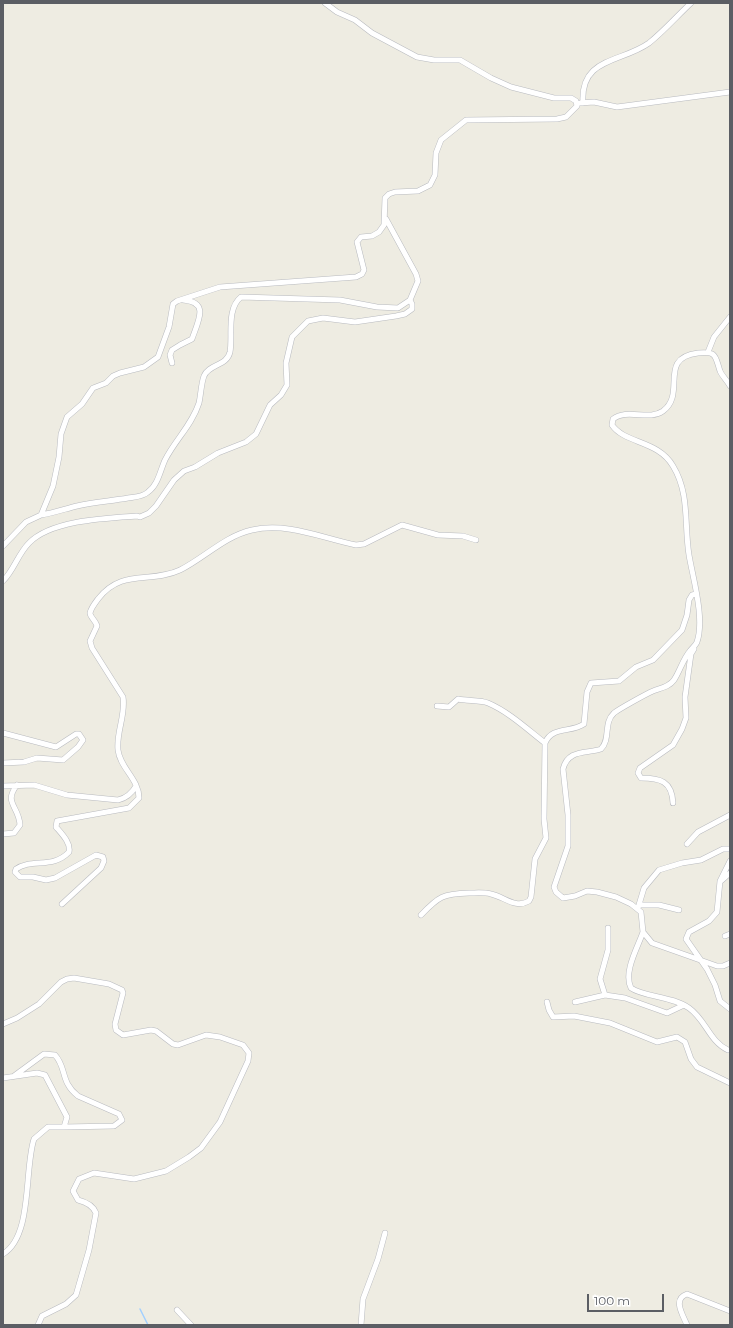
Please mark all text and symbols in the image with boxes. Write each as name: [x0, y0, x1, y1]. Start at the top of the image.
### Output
scale bar: [589, 1286, 666, 1312]
text: 100 m: [594, 1293, 630, 1308]

